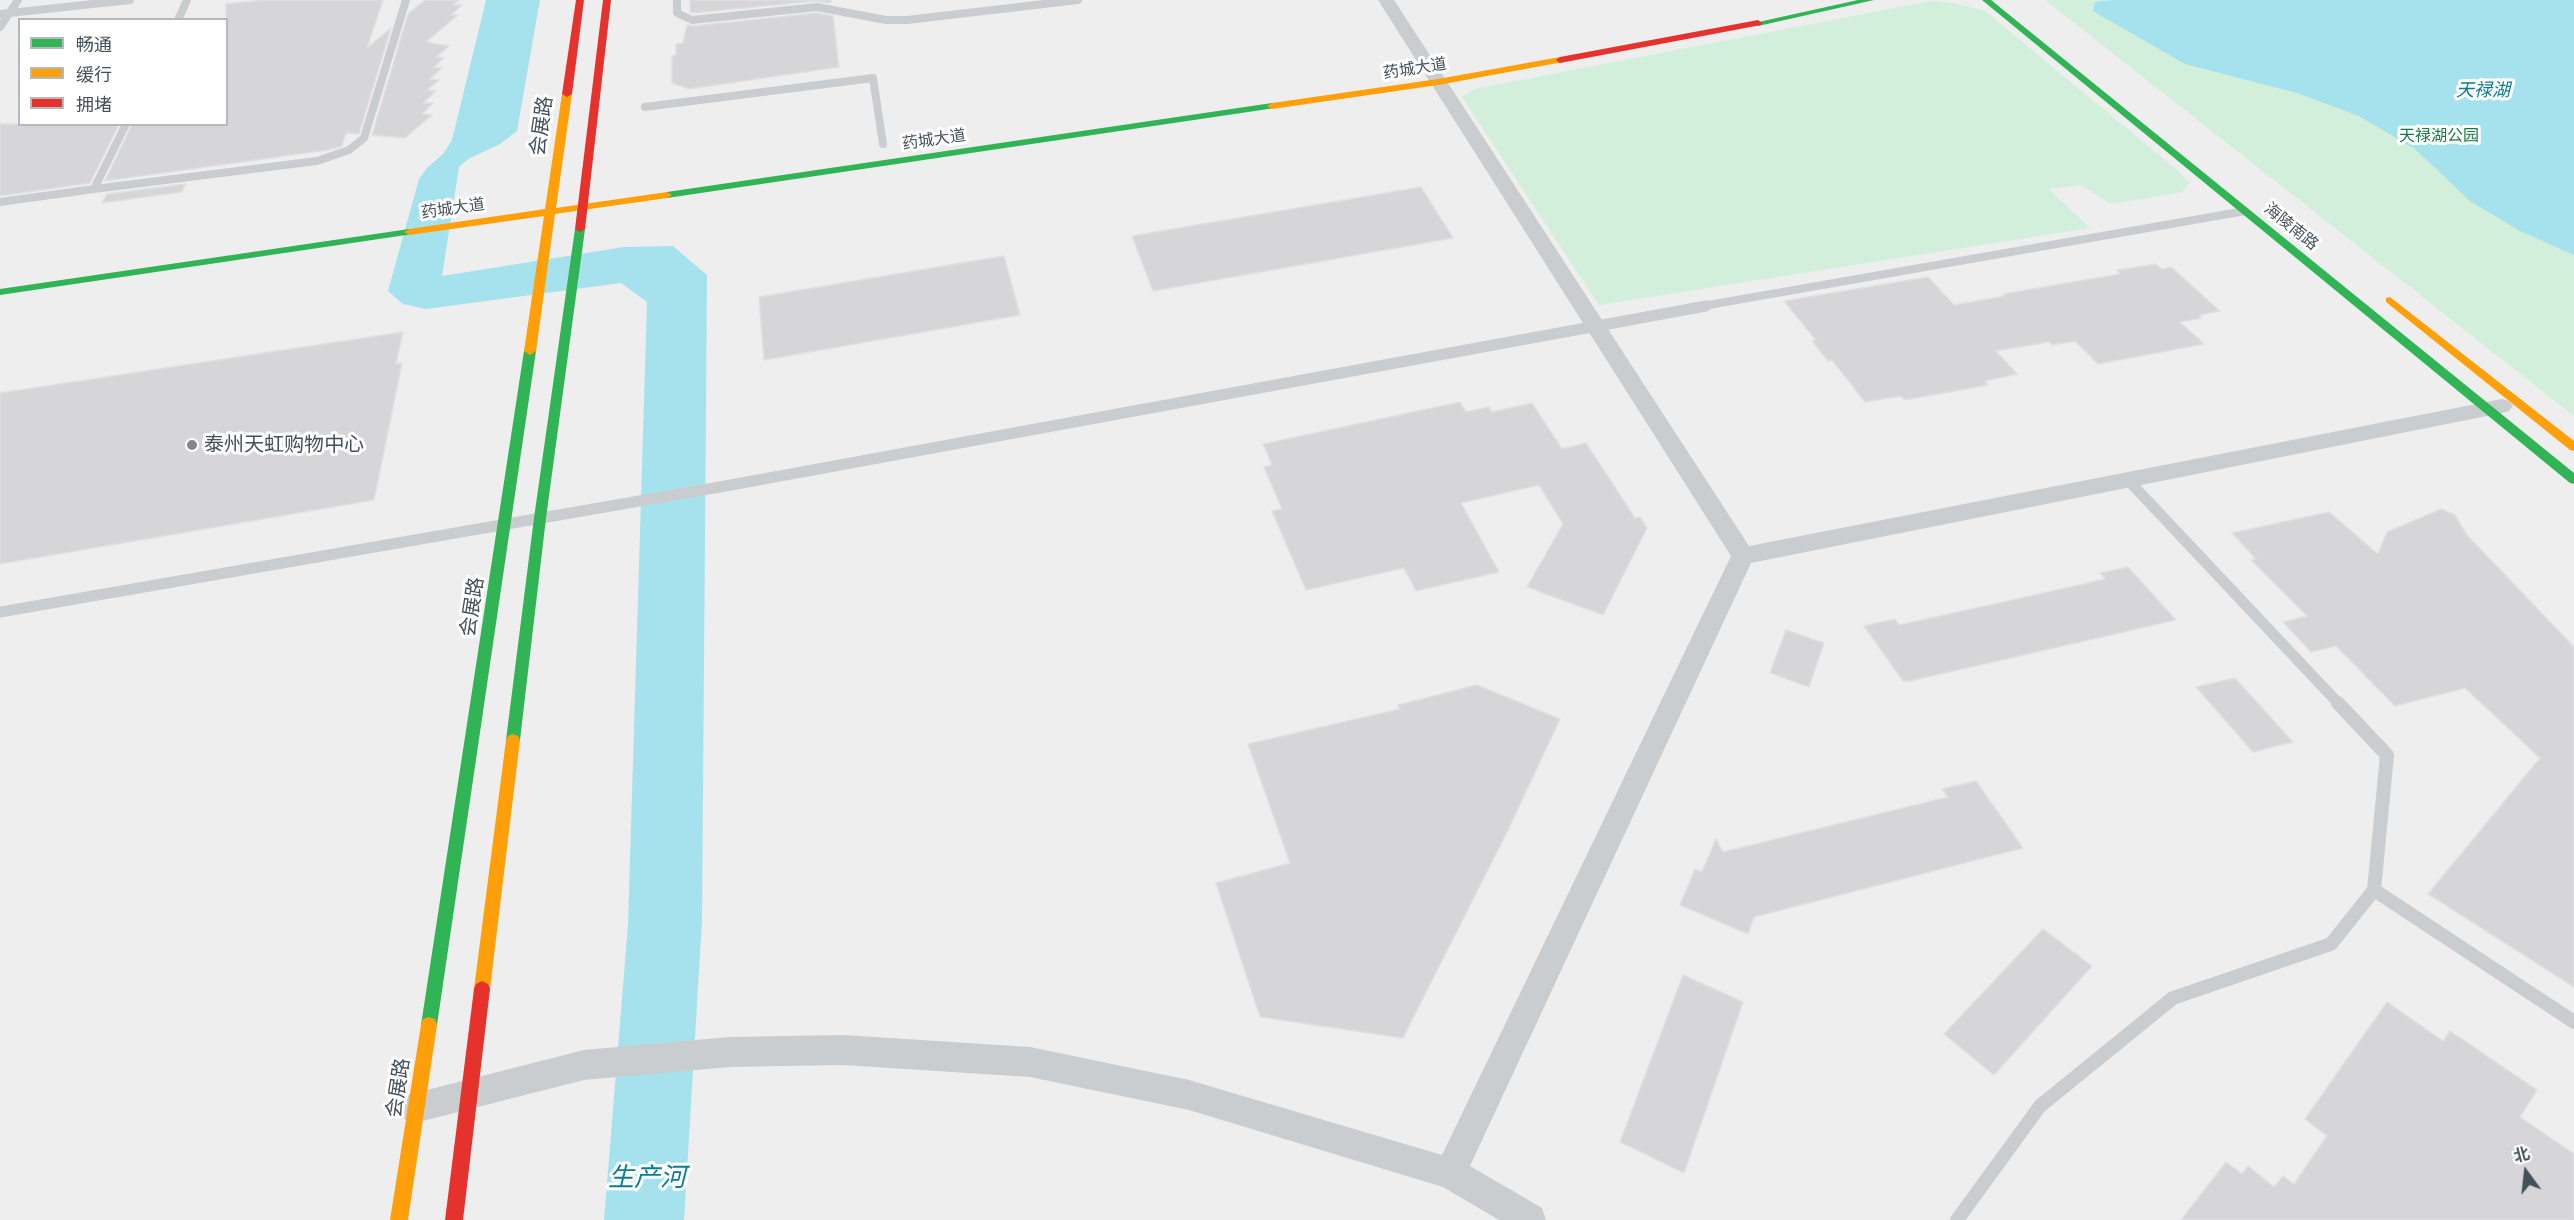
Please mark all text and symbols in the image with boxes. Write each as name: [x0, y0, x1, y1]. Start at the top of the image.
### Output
legend: [18, 18, 228, 126]
text: 畅通: [76, 32, 112, 56]
street label: 药城大道: [1382, 55, 1448, 83]
text: 缓行: [76, 62, 112, 86]
water label: 天禄湖: [2456, 80, 2510, 102]
text: 拥堵: [76, 92, 112, 116]
street label: 会展路: [526, 95, 558, 157]
street label: 药城大道: [901, 126, 967, 154]
park label: 天禄湖公园: [2399, 127, 2479, 147]
street label: 药城大道: [420, 195, 486, 223]
street label: 海陵南路: [2260, 199, 2322, 255]
place label: 泰州天虹购物中心: [204, 433, 364, 457]
marker: 泰州天虹购物中心: [185, 438, 199, 452]
street label: 会展路: [456, 575, 490, 639]
street label: 会展路: [382, 1056, 416, 1120]
north arrow: [2496, 1142, 2556, 1202]
text: 北: [2511, 1142, 2532, 1167]
water label: 生产河: [608, 1163, 686, 1195]

